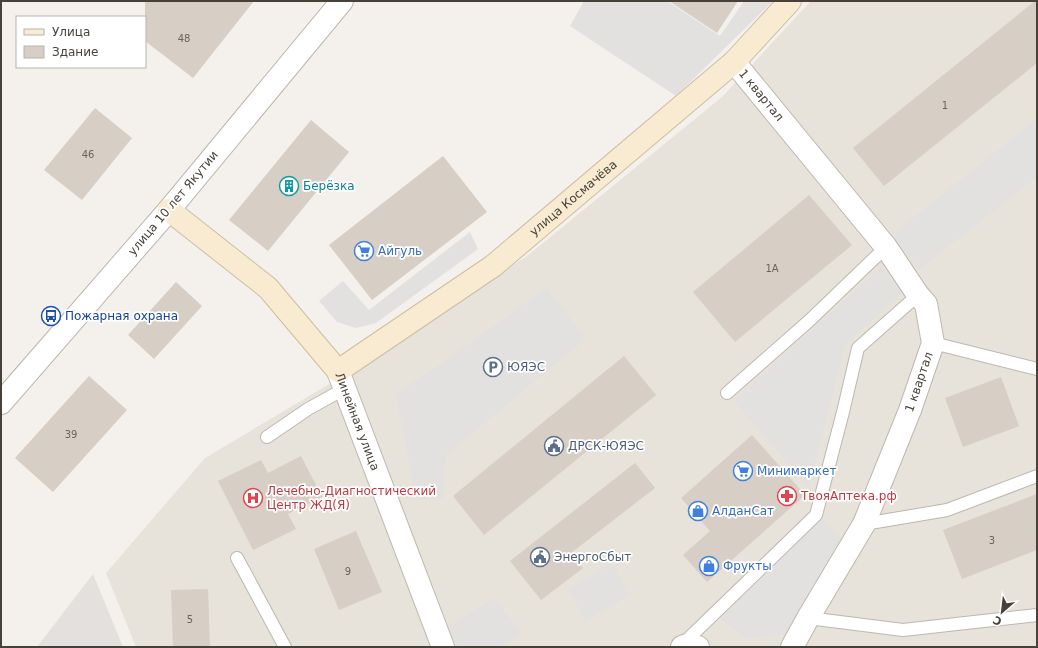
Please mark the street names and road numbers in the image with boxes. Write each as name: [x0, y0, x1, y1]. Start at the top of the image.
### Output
street label: 1 квартал: [736, 67, 787, 124]
street label: улица 10 лет Якутии: [125, 148, 221, 258]
street label: улица Космачёва: [527, 157, 620, 239]
street label: 1 квартал: [902, 350, 936, 414]
street label: Линейная улица: [332, 370, 382, 473]

